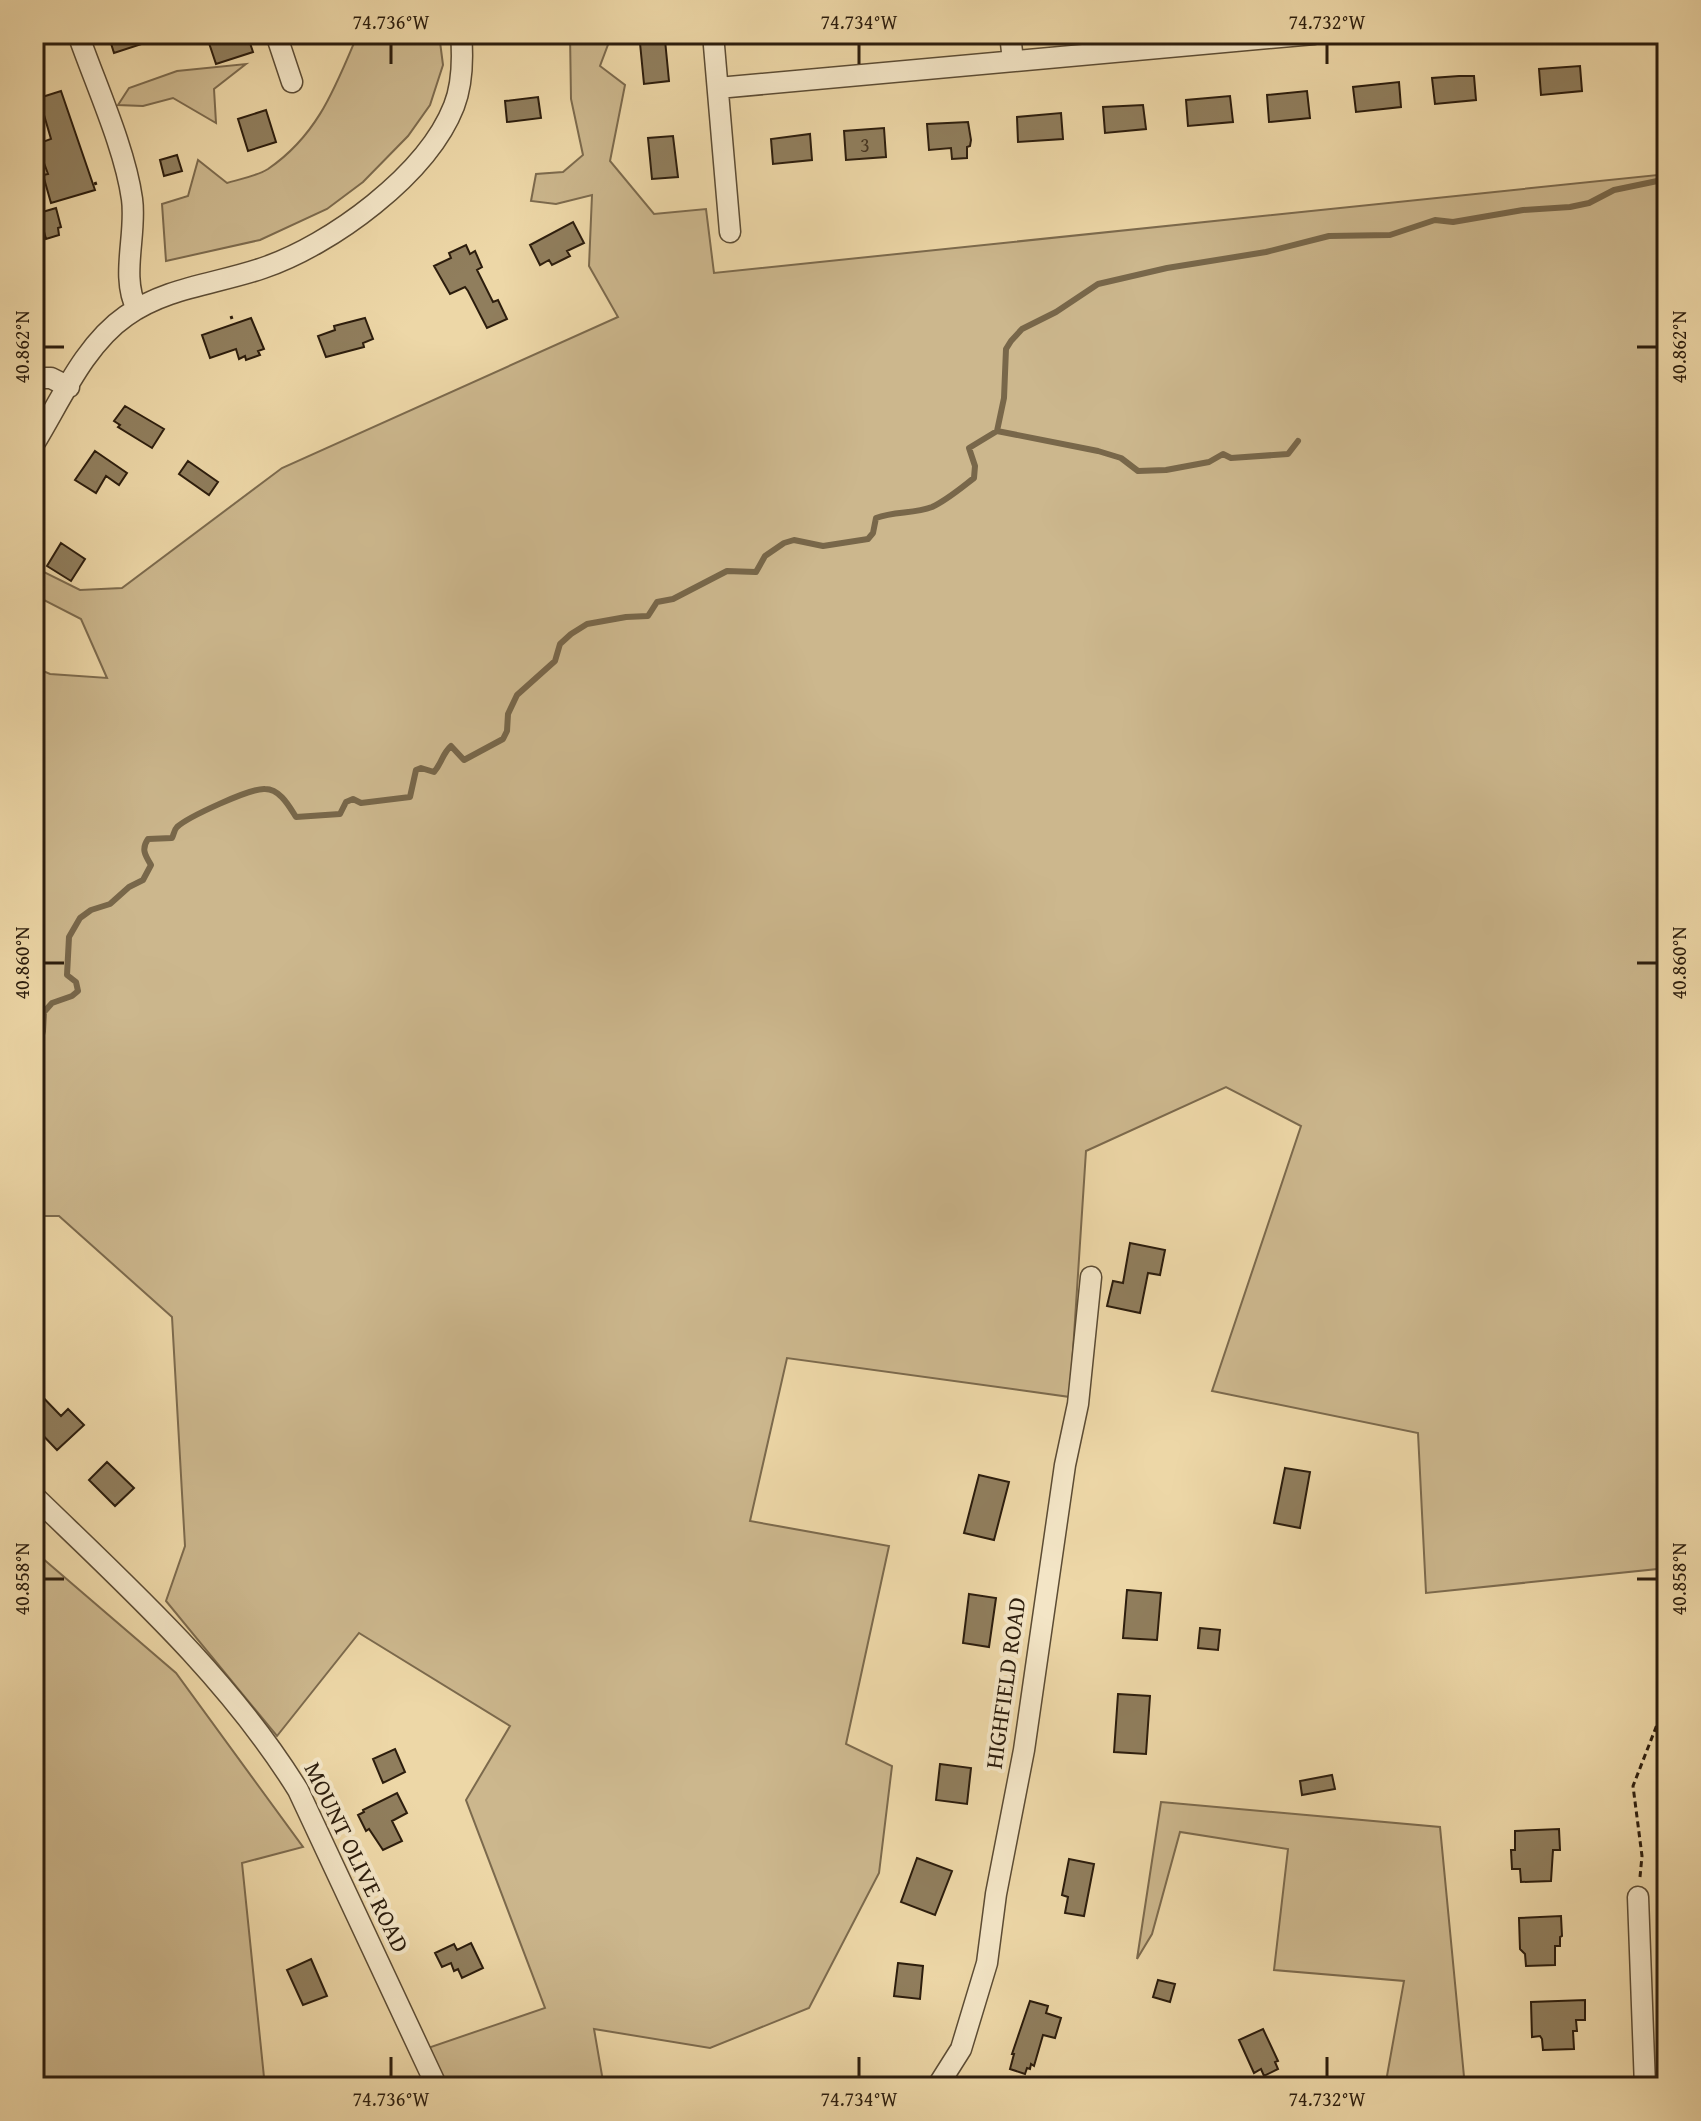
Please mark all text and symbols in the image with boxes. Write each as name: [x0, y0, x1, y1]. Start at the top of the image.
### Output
text: 74.736°W: [352, 7, 430, 36]
text: 74.734°W: [820, 7, 898, 36]
text: 74.732°W: [1288, 7, 1366, 36]
house number: 3: [860, 130, 870, 159]
text: 40.862°N: [7, 310, 36, 384]
text: 40.862°N: [1664, 310, 1693, 384]
text: 40.860°N: [7, 926, 36, 1000]
text: 40.860°N: [1664, 926, 1693, 1000]
text: 40.858°N: [7, 1542, 36, 1616]
text: 40.858°N: [1664, 1542, 1693, 1616]
street label: HIGHFIELD ROAD: [976, 1595, 1034, 1771]
street label: MOUNT OLIVE ROAD: [296, 1756, 418, 1958]
text: 74.736°W: [352, 2084, 430, 2113]
text: 74.734°W: [820, 2084, 898, 2113]
text: 74.732°W: [1288, 2084, 1366, 2113]

